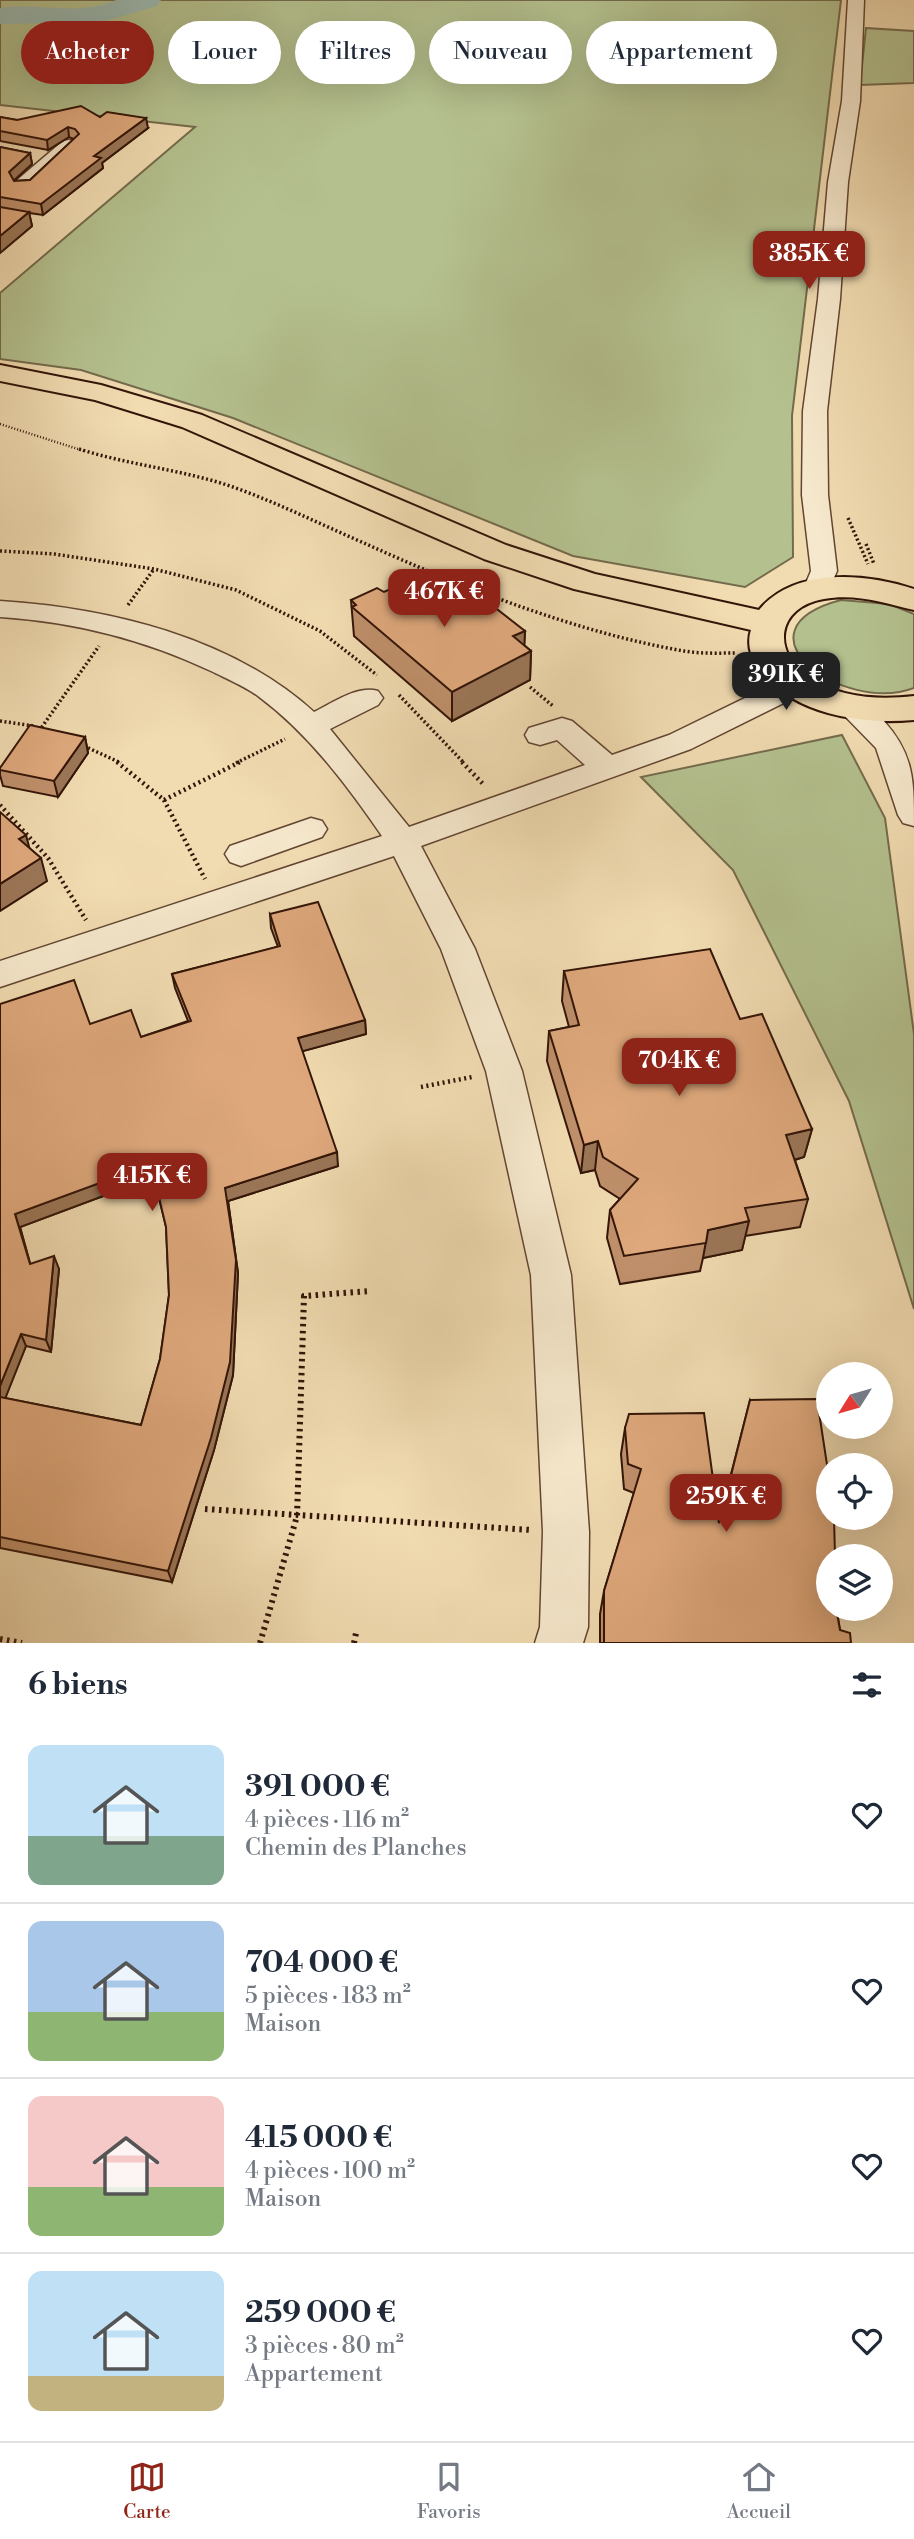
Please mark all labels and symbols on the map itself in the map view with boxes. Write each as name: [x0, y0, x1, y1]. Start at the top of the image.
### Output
pin: 385K €: [752, 232, 866, 291]
pin: 467K €: [387, 570, 501, 629]
pin: 391K €: [729, 652, 843, 712]
pin: 704K €: [622, 1038, 736, 1098]
pin: 415K €: [95, 1154, 209, 1213]
north arrow: [816, 1362, 892, 1438]
pin: 259K €: [669, 1474, 783, 1534]

